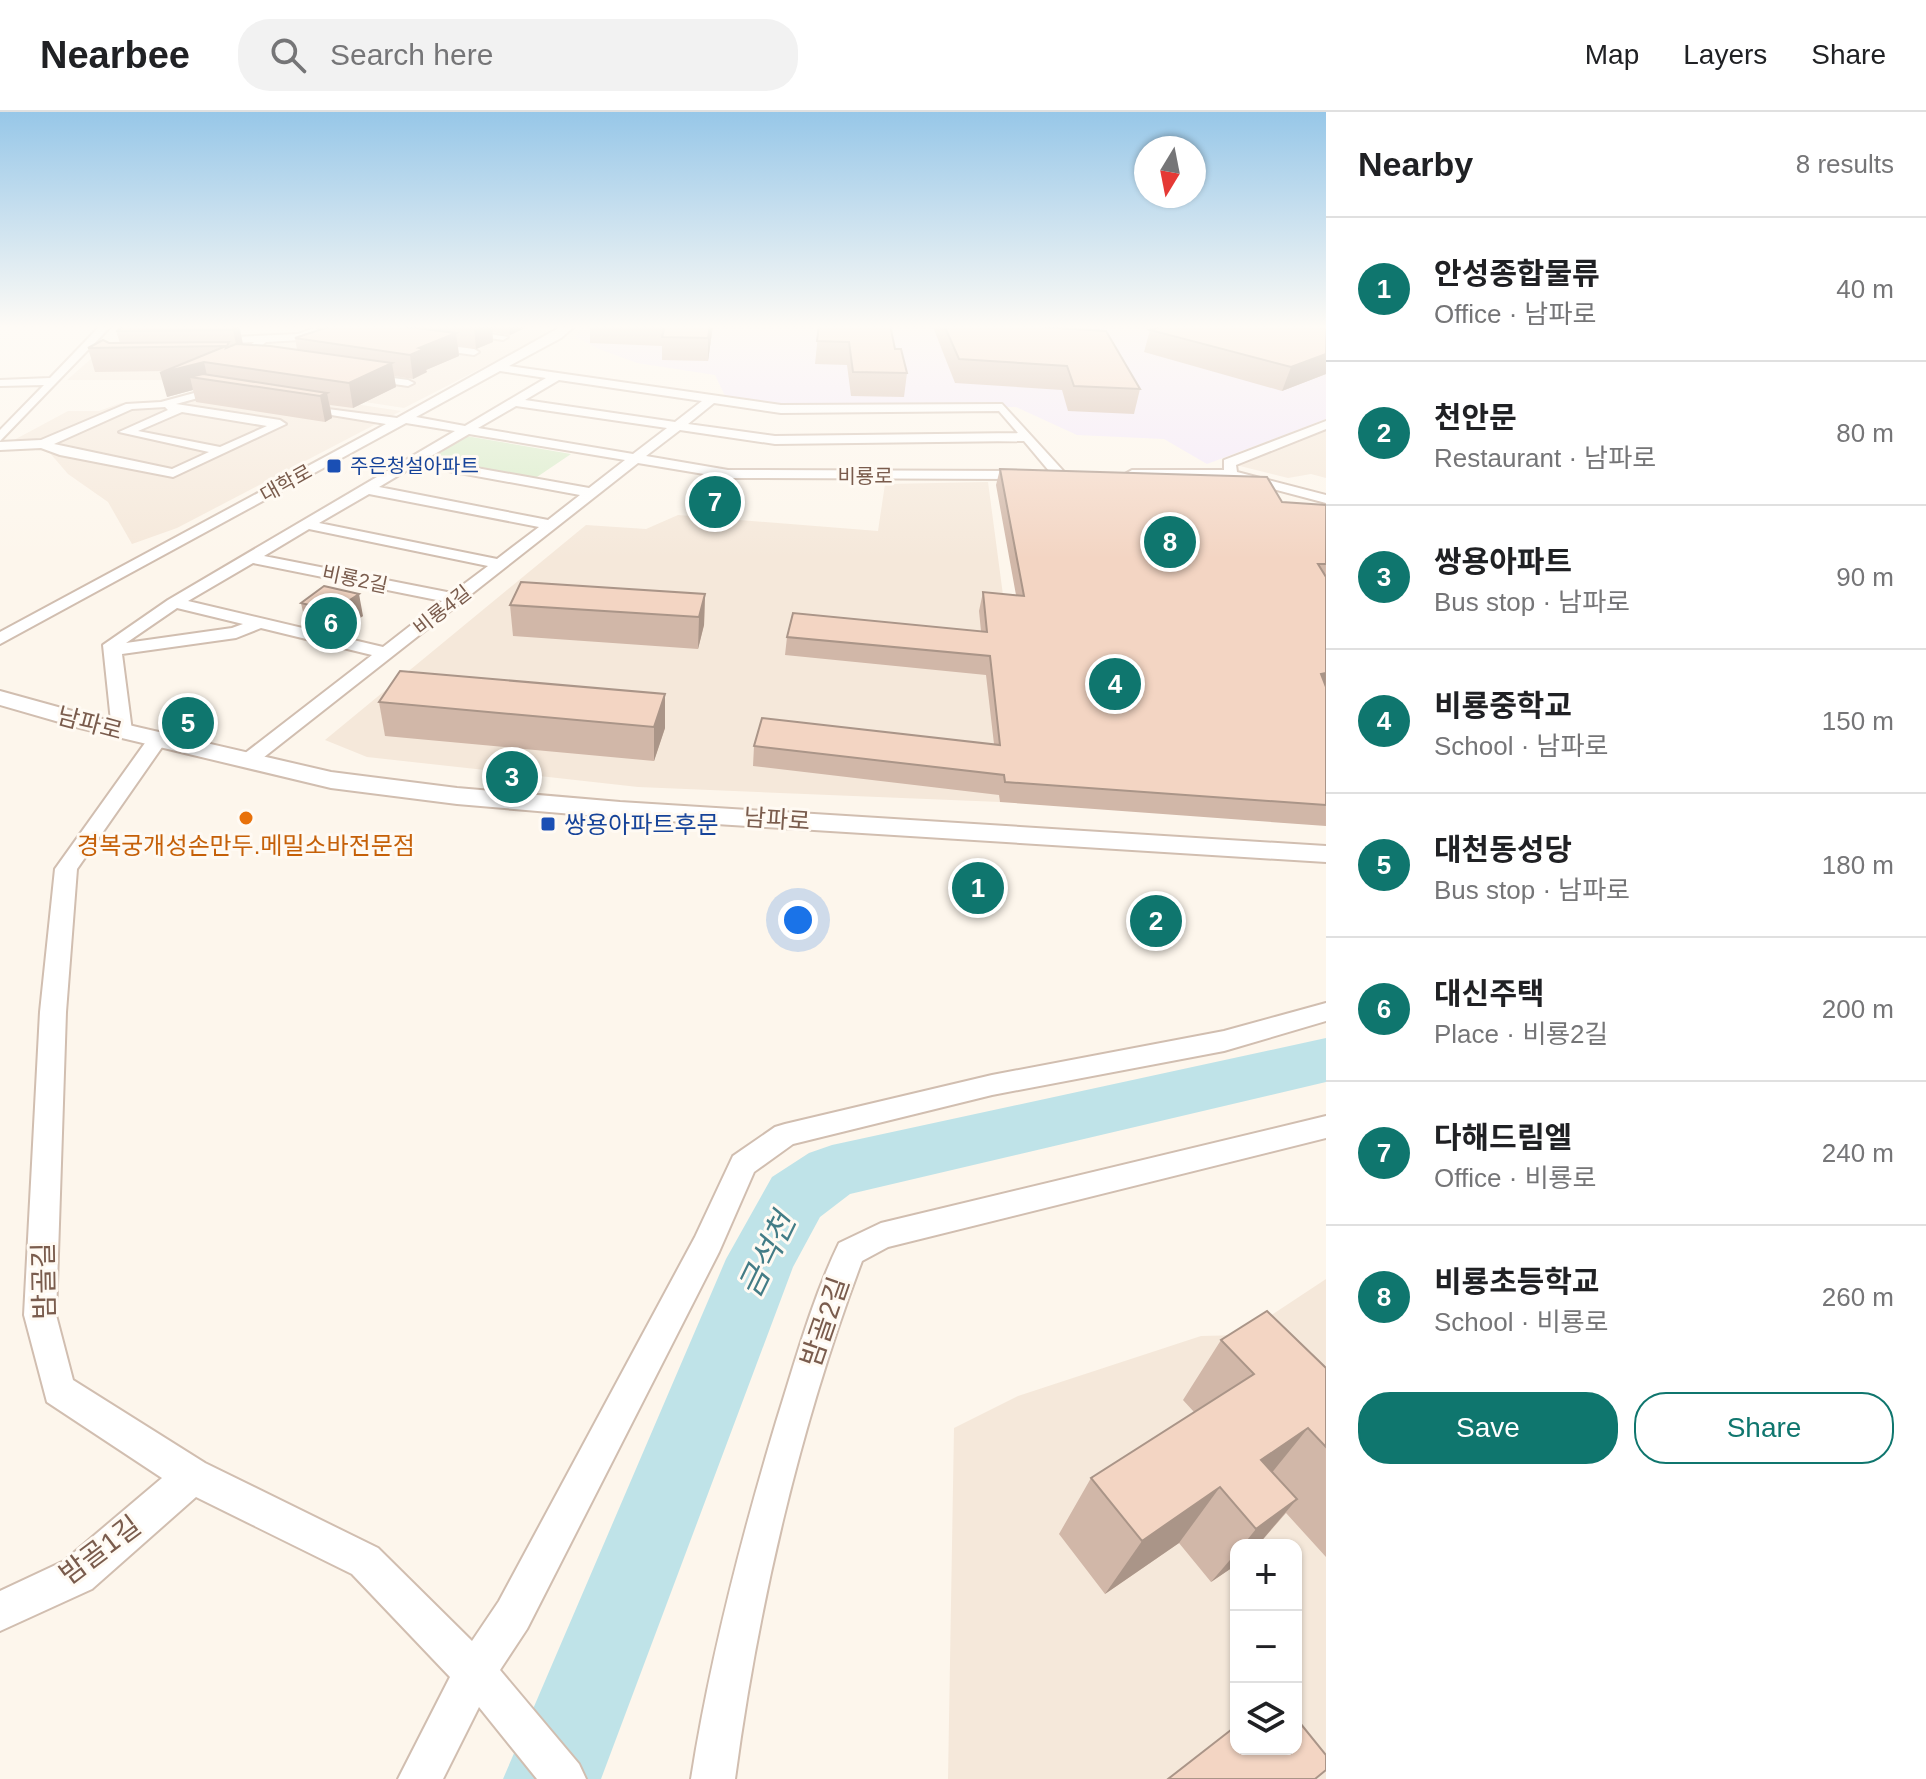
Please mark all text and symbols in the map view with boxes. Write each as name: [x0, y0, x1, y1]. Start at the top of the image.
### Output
search box: [238, 19, 798, 91]
icon: search: [266, 33, 310, 77]
text: Nearbee: [40, 34, 190, 76]
text: Search here: [330, 38, 493, 71]
text: Map: [1585, 39, 1639, 70]
text: Layers: [1683, 39, 1767, 70]
text: Share: [1811, 39, 1886, 70]
north arrow: [1134, 136, 1206, 208]
text: Nearby: [1358, 145, 1473, 183]
text: 8 results: [1796, 149, 1894, 179]
text: 안성종합물류: [1434, 257, 1600, 290]
text: 1: [1377, 274, 1391, 304]
text: 40 m: [1836, 274, 1894, 304]
text: Office · 남파로: [1434, 299, 1596, 329]
text: 천안문: [1434, 401, 1517, 434]
text: 2: [1377, 418, 1391, 448]
text: 80 m: [1836, 418, 1894, 448]
text: Restaurant · 남파로: [1434, 443, 1656, 473]
place label: 주은청설아파트: [350, 455, 479, 477]
marker: 주은청설아파트: [325, 457, 343, 475]
street label: 대학로: [257, 460, 315, 506]
street label: 비룡로: [837, 465, 893, 487]
pin: 7: [689, 472, 741, 532]
pin: 8: [1144, 512, 1196, 572]
text: 쌍용아파트: [1434, 545, 1572, 578]
street label: 비룡2길: [320, 561, 390, 597]
text: 3: [1377, 562, 1391, 592]
text: 90 m: [1836, 562, 1894, 592]
street label: 비룡4길: [409, 581, 475, 639]
text: Bus stop · 남파로: [1434, 587, 1630, 617]
pin: 6: [305, 593, 357, 653]
pin: 4: [1089, 654, 1141, 714]
text: 비룡중학교: [1434, 689, 1572, 722]
pin: 5: [162, 693, 214, 753]
street label: 남파로: [55, 701, 125, 745]
text: 4: [1377, 706, 1391, 736]
text: 150 m: [1822, 706, 1894, 736]
text: School · 남파로: [1434, 731, 1608, 761]
pin: 3: [486, 747, 538, 807]
street label: 남파로: [743, 803, 811, 835]
marker: 경복궁개성손만두.메밀소바전문점: [237, 809, 255, 827]
place label: 쌍용아파트후문: [564, 811, 719, 838]
marker: 쌍용아파트후문: [539, 815, 557, 833]
place label: 경복궁개성손만두.메밀소바전문점: [77, 832, 415, 859]
text: 대천동성당: [1434, 833, 1572, 866]
text: 5: [1377, 850, 1391, 880]
text: 180 m: [1822, 850, 1894, 880]
pin: 1: [952, 858, 1004, 918]
text: Bus stop · 남파로: [1434, 875, 1630, 905]
pin: 2: [1130, 891, 1182, 951]
your location: [778, 900, 818, 940]
text: 대신주택: [1434, 977, 1544, 1010]
text: 6: [1377, 994, 1391, 1024]
text: 200 m: [1822, 994, 1894, 1024]
text: Place · 비룡2길: [1434, 1019, 1608, 1049]
text: 다해드림엘: [1434, 1121, 1572, 1154]
text: 7: [1377, 1138, 1391, 1168]
text: 240 m: [1822, 1138, 1894, 1168]
text: Office · 비룡로: [1434, 1163, 1596, 1193]
water label: 금석천: [731, 1204, 804, 1303]
street label: 밤골길: [28, 1242, 60, 1320]
text: 비룡초등학교: [1434, 1265, 1600, 1298]
street label: 밤골2길: [795, 1273, 855, 1371]
text: 8: [1377, 1282, 1391, 1312]
text: 260 m: [1822, 1282, 1894, 1312]
text: School · 비룡로: [1434, 1307, 1608, 1337]
button: Save: [1358, 1392, 1618, 1464]
button: Share: [1634, 1392, 1894, 1464]
street label: 밤골1길: [54, 1510, 146, 1590]
map controls: [1230, 1539, 1302, 1755]
button: +: [1230, 1539, 1302, 1611]
button: −: [1230, 1611, 1302, 1683]
button: layers: [1230, 1683, 1302, 1755]

